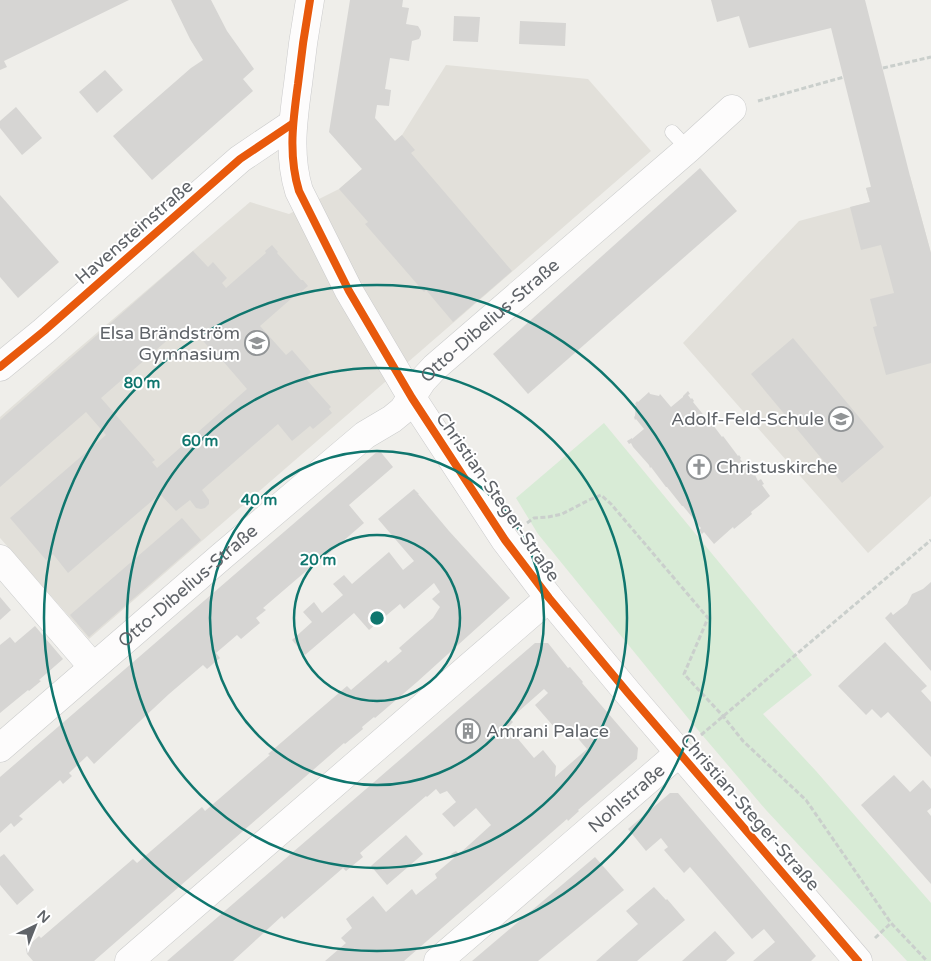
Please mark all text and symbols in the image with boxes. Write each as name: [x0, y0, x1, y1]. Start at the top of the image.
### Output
street label: Havensteinstraße: [71, 175, 197, 289]
street label: Otto-Dibelius-Straße: [415, 254, 564, 387]
place label: Elsa Brändström Gymnasium: [99, 322, 240, 365]
school or university icon: Elsa Brändström Gymnasium: [244, 330, 270, 356]
text: 80 m: [124, 374, 160, 392]
school or university icon: Adolf-Feld-Schule: [828, 406, 854, 432]
street label: Christian-Steger-Straße: [431, 408, 565, 586]
place label: Adolf-Feld-Schule: [671, 408, 824, 430]
text: 60 m: [182, 432, 218, 450]
church icon: Christuskirche: [686, 454, 712, 480]
place label: Christuskirche: [716, 456, 838, 478]
text: 40 m: [241, 491, 277, 509]
street label: Otto-Dibelius-Straße: [113, 520, 262, 652]
text: 20 m: [300, 551, 336, 569]
centre of rings: [368, 609, 386, 627]
building icon: Amrani Palace: [455, 718, 481, 744]
place label: Amrani Palace: [486, 720, 609, 742]
street label: Christian-Steger-Straße: [676, 729, 824, 895]
street label: Nohlstraße: [584, 759, 669, 837]
north arrow: [10, 901, 60, 951]
text: N: [34, 907, 53, 927]

